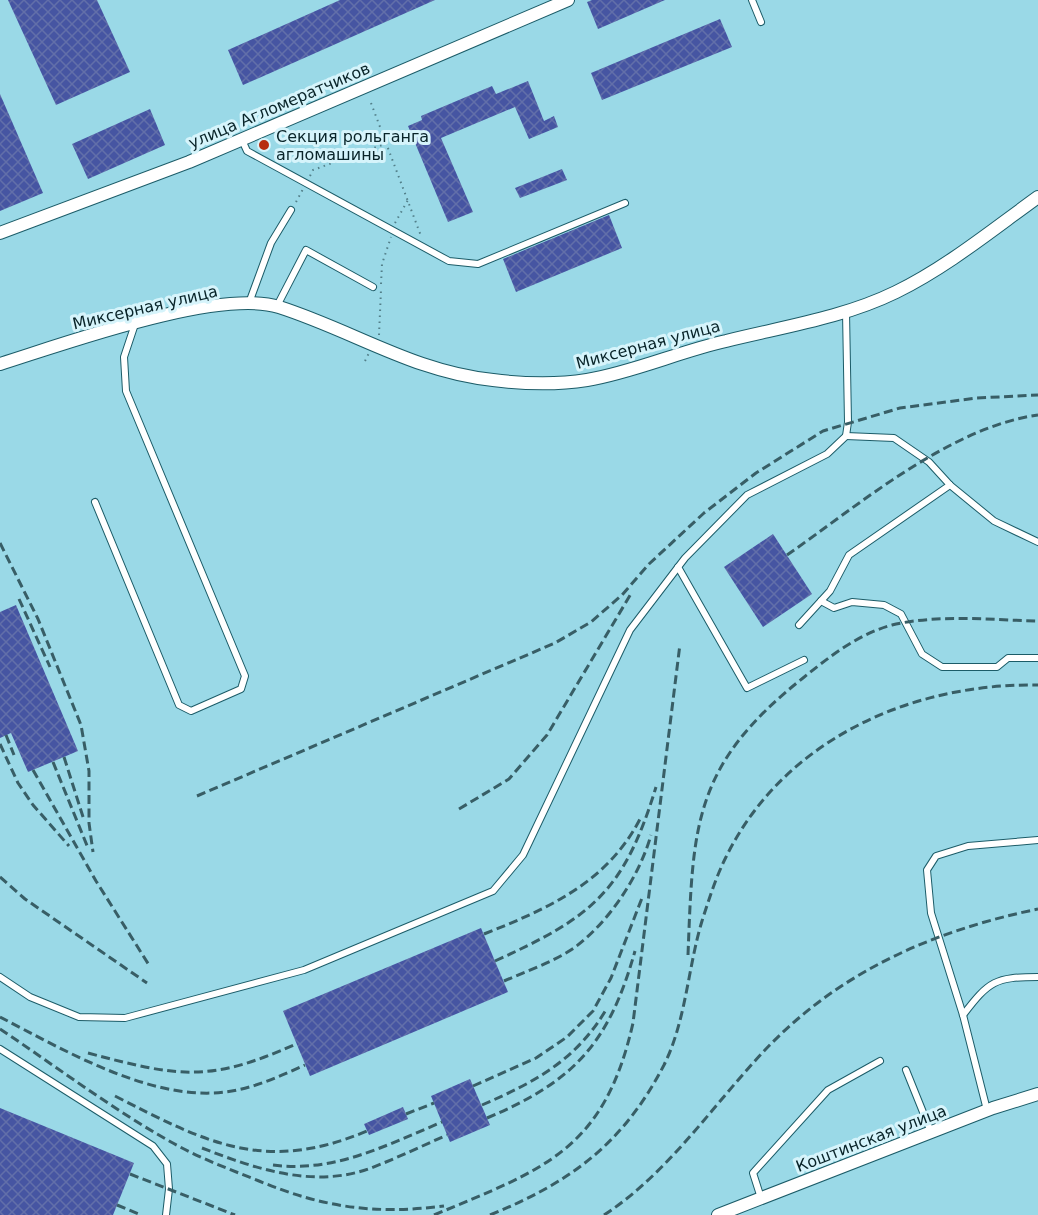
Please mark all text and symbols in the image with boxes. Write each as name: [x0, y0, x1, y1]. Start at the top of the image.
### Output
street label: улица Агломератчиков: [186, 59, 373, 152]
place label: Секция рольганга агломашины: [276, 127, 429, 164]
marker: Секция рольганга агломашины: [257, 138, 271, 152]
street label: Миксерная улица: [71, 282, 220, 333]
street label: Миксерная улица: [574, 316, 722, 373]
street label: Коштинская улица: [793, 1101, 949, 1176]

